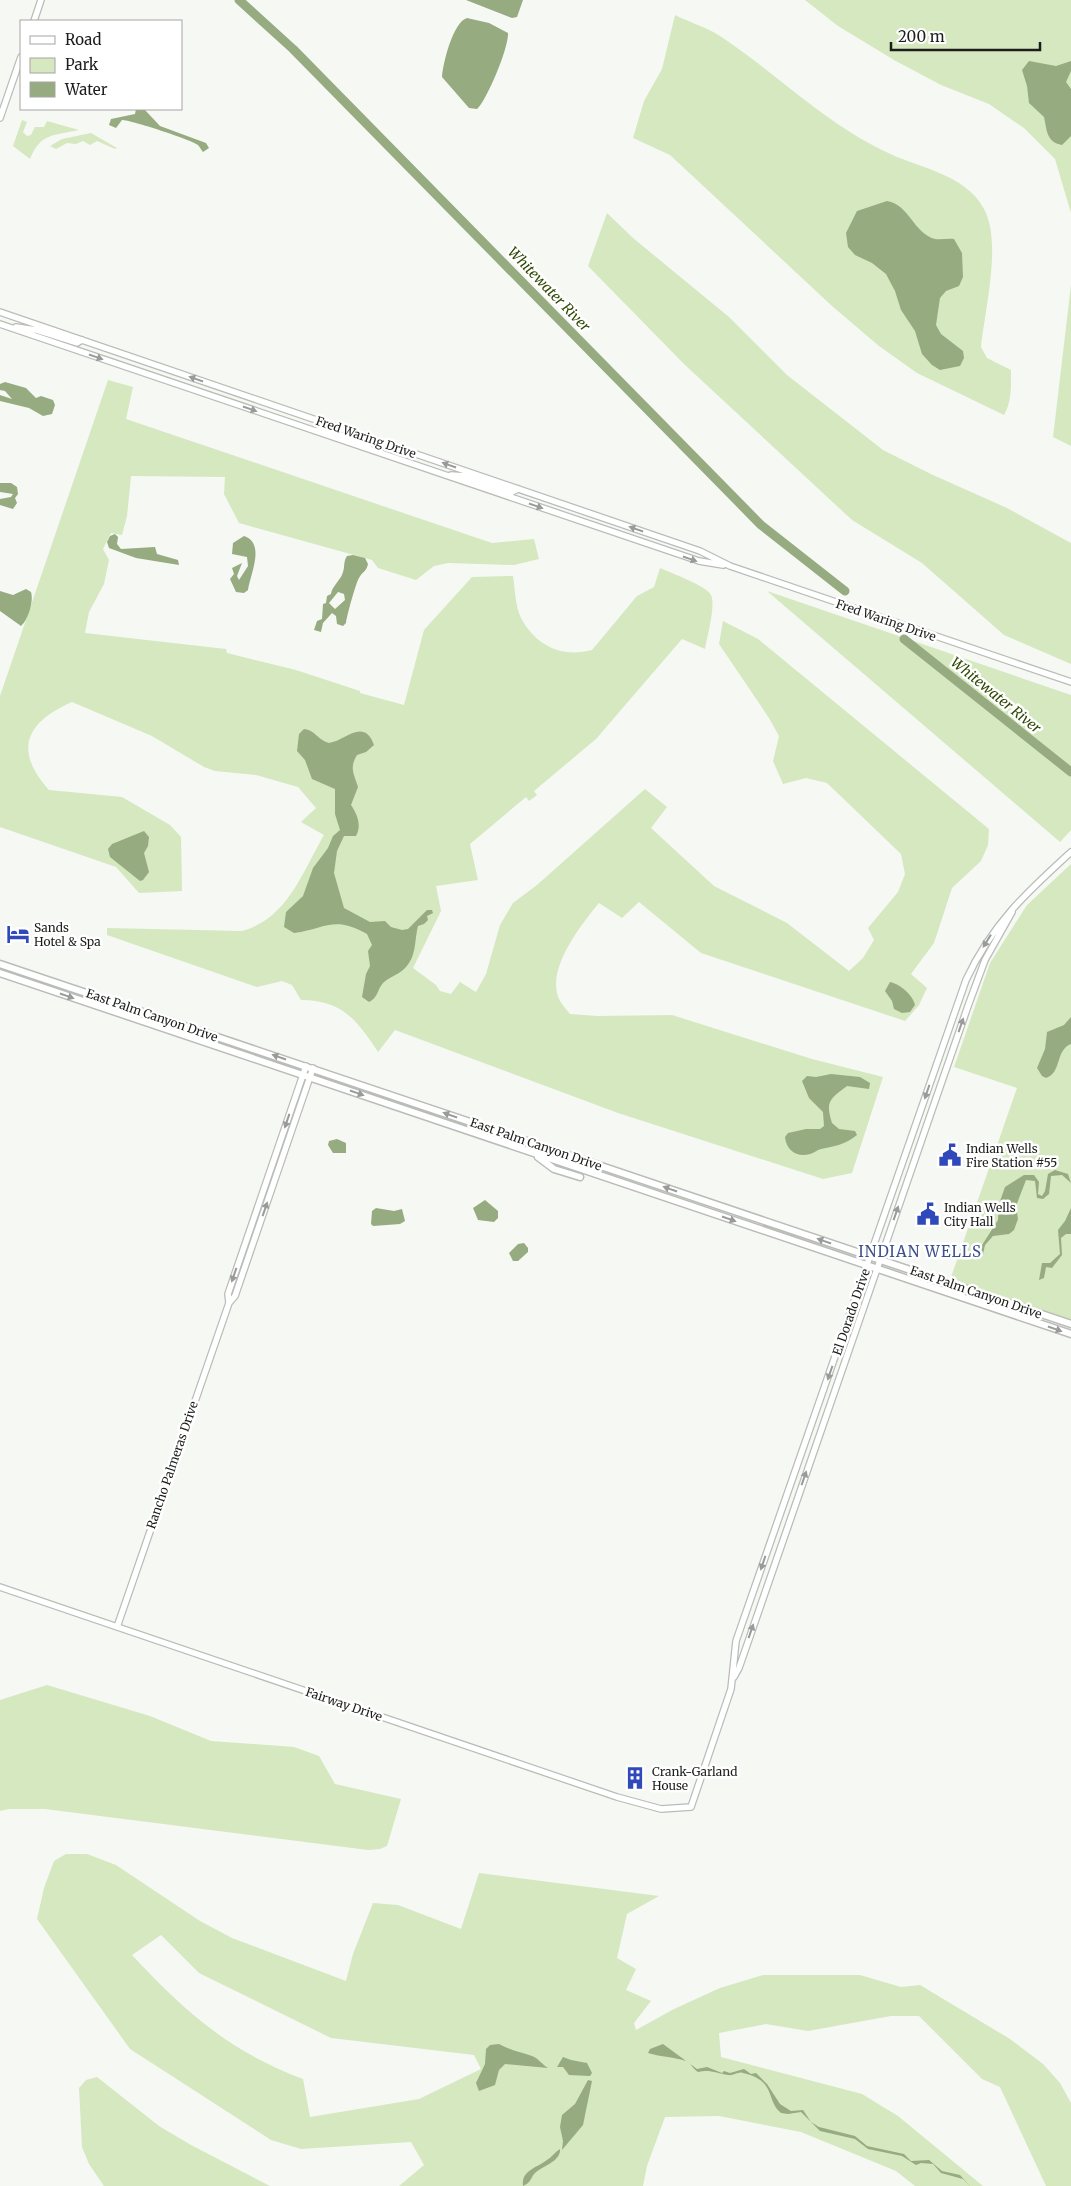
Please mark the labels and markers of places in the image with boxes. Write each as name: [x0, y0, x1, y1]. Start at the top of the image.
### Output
place label: Sands Hotel & Spa: [34, 920, 101, 949]
hotel icon: Sands Hotel & Spa: [5, 921, 31, 947]
place label: Indian Wells Fire Station #55: [966, 1141, 1057, 1170]
public building icon: Indian Wells Fire Station #55: [937, 1142, 963, 1168]
place label: Indian Wells City Hall: [944, 1200, 1016, 1229]
public building icon: Indian Wells City Hall: [915, 1201, 941, 1227]
place label: Crank-Garland House: [652, 1764, 737, 1793]
building icon: Crank-Garland House: [622, 1765, 648, 1791]

